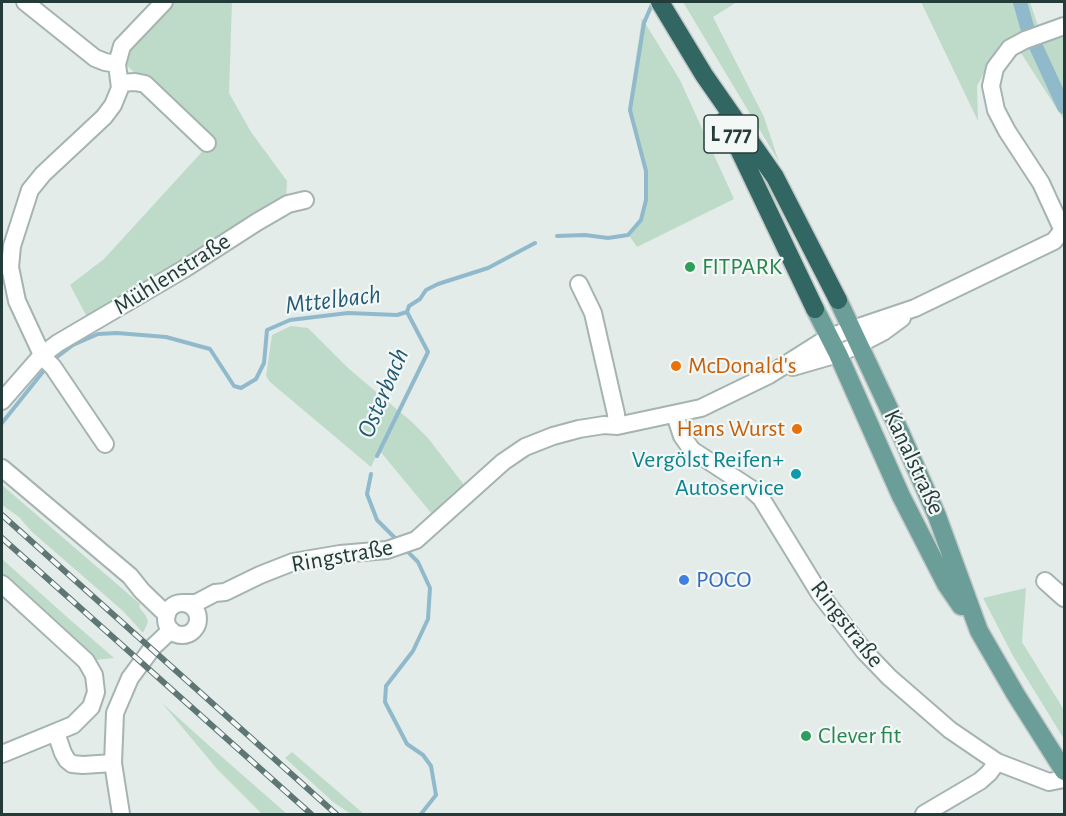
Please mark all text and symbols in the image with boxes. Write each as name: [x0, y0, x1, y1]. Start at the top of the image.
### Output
road number: L 777: [704, 115, 758, 153]
street label: Mühlenstraße: [108, 227, 236, 321]
place label: FITPARK: [702, 253, 782, 281]
marker: FITPARK: [683, 260, 697, 274]
water label: Mttelbach: [283, 279, 383, 321]
water label: Osterbach: [350, 343, 416, 443]
place label: McDonald's: [688, 352, 797, 380]
marker: McDonald's: [669, 359, 683, 373]
street label: Kanalstraße: [877, 405, 951, 519]
place label: Hans Wurst: [676, 415, 785, 443]
marker: Hans Wurst: [790, 422, 804, 436]
place label: Vergölst Reifen+ Autoservice: [632, 446, 784, 502]
marker: Vergölst Reifen+ Autoservice: [789, 467, 803, 481]
street label: Ringstraße: [289, 533, 395, 579]
place label: POCO: [696, 566, 751, 594]
marker: POCO: [677, 573, 691, 587]
street label: Ringstraße: [804, 575, 890, 673]
place label: Clever fit: [818, 722, 901, 750]
marker: Clever fit: [799, 729, 813, 743]

